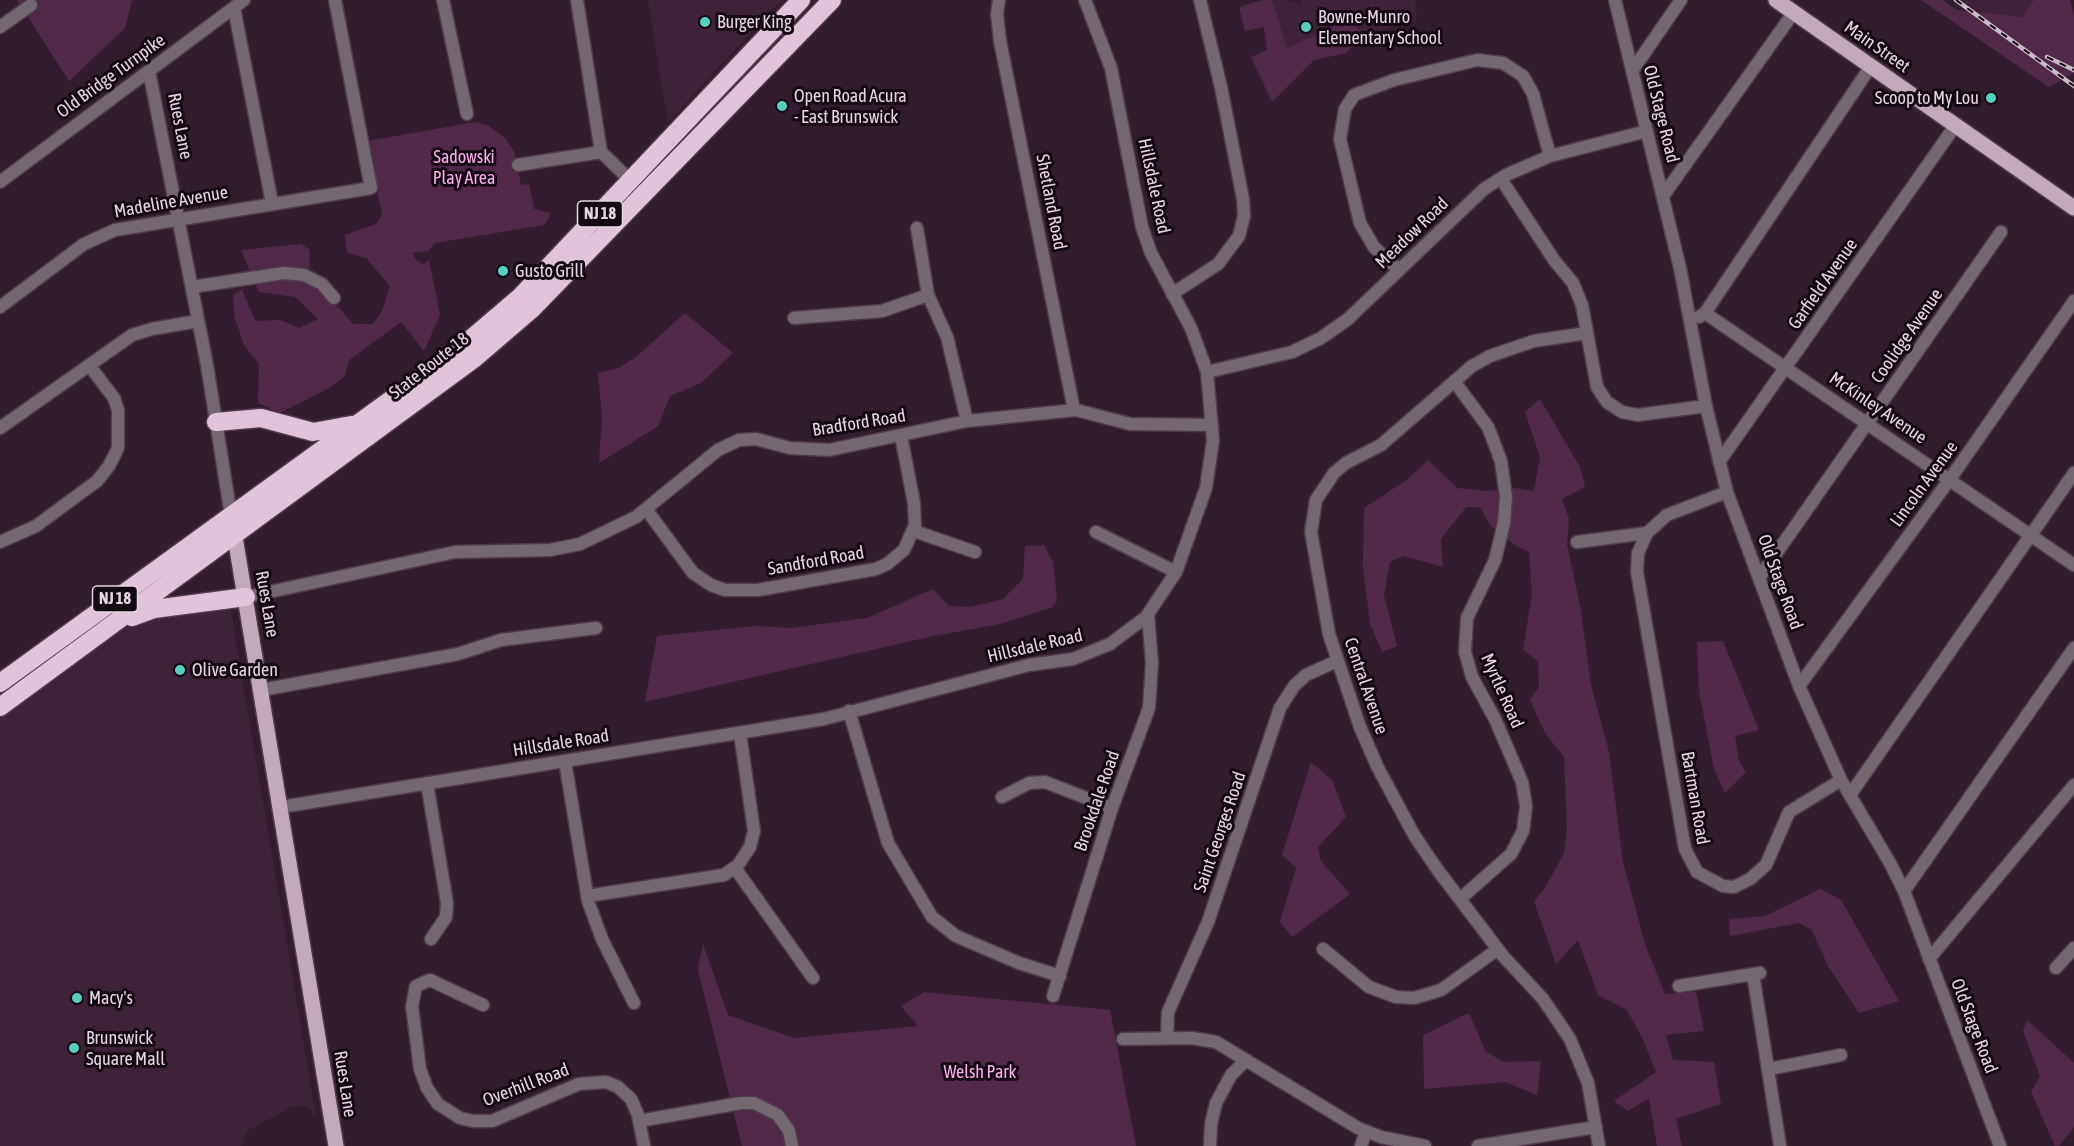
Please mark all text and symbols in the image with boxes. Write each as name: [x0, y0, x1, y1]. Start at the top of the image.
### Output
place label: Bowne-Munro Elementary School: [1318, 6, 1442, 48]
place label: Burger King: [717, 11, 792, 33]
marker: Burger King: [698, 15, 712, 29]
street label: Main Street: [1840, 17, 1914, 77]
marker: Bowne-Munro Elementary School: [1299, 20, 1313, 34]
street label: Old Bridge Turnpike: [53, 29, 169, 123]
street label: Old Stage Road: [1638, 63, 1684, 165]
place label: Open Road Acura - East Brunswick: [794, 85, 907, 128]
place label: Scoop to My Lou: [1875, 87, 1979, 109]
street label: Rues Lane: [163, 91, 197, 161]
marker: Scoop to My Lou: [1984, 91, 1998, 105]
marker: Open Road Acura - East Brunswick: [775, 99, 789, 113]
street label: Hillsdale Road: [1133, 136, 1175, 236]
park label: Sadowski Play Area: [433, 146, 495, 188]
street label: Shetland Road: [1031, 152, 1071, 252]
street label: Madeline Avenue: [112, 181, 230, 223]
street label: Meadow Road: [1371, 193, 1453, 273]
road number: NJ 18: [578, 201, 622, 227]
street label: Garfield Avenue: [1784, 235, 1862, 333]
place label: Gusto Grill: [515, 260, 584, 282]
marker: Gusto Grill: [496, 264, 510, 278]
street label: Coolidge Avenue: [1867, 285, 1947, 387]
street label: State Route 18: [385, 328, 473, 404]
street label: McKinley Avenue: [1825, 368, 1931, 448]
street label: Bradford Road: [811, 405, 907, 441]
street label: Lincoln Avenue: [1886, 437, 1962, 531]
street label: Old Stage Road: [1753, 532, 1807, 632]
street label: Sandford Road: [766, 542, 866, 580]
street label: Rues Lane: [251, 569, 283, 639]
road number: NJ 18: [92, 586, 138, 612]
street label: Hillsdale Road: [985, 625, 1085, 667]
street label: Central Avenue: [1339, 635, 1393, 737]
street label: Myrtle Road: [1476, 650, 1528, 732]
place label: Olive Garden: [192, 659, 278, 681]
marker: Olive Garden: [173, 663, 187, 677]
street label: Hillsdale Road: [511, 725, 611, 761]
street label: Brookdale Road: [1070, 748, 1124, 854]
street label: Bartman Road: [1676, 750, 1714, 846]
street label: Saint Georges Road: [1189, 769, 1251, 895]
street label: Old Stage Road: [1946, 976, 2002, 1076]
place label: Macy's: [89, 987, 133, 1009]
marker: Macy's: [70, 991, 84, 1005]
place label: Brunswick Square Mall: [86, 1027, 165, 1070]
marker: Brunswick Square Mall: [67, 1041, 81, 1055]
street label: Rues Lane: [329, 1049, 361, 1119]
street label: Overhill Road: [480, 1059, 572, 1111]
park label: Welsh Park: [943, 1061, 1017, 1083]

